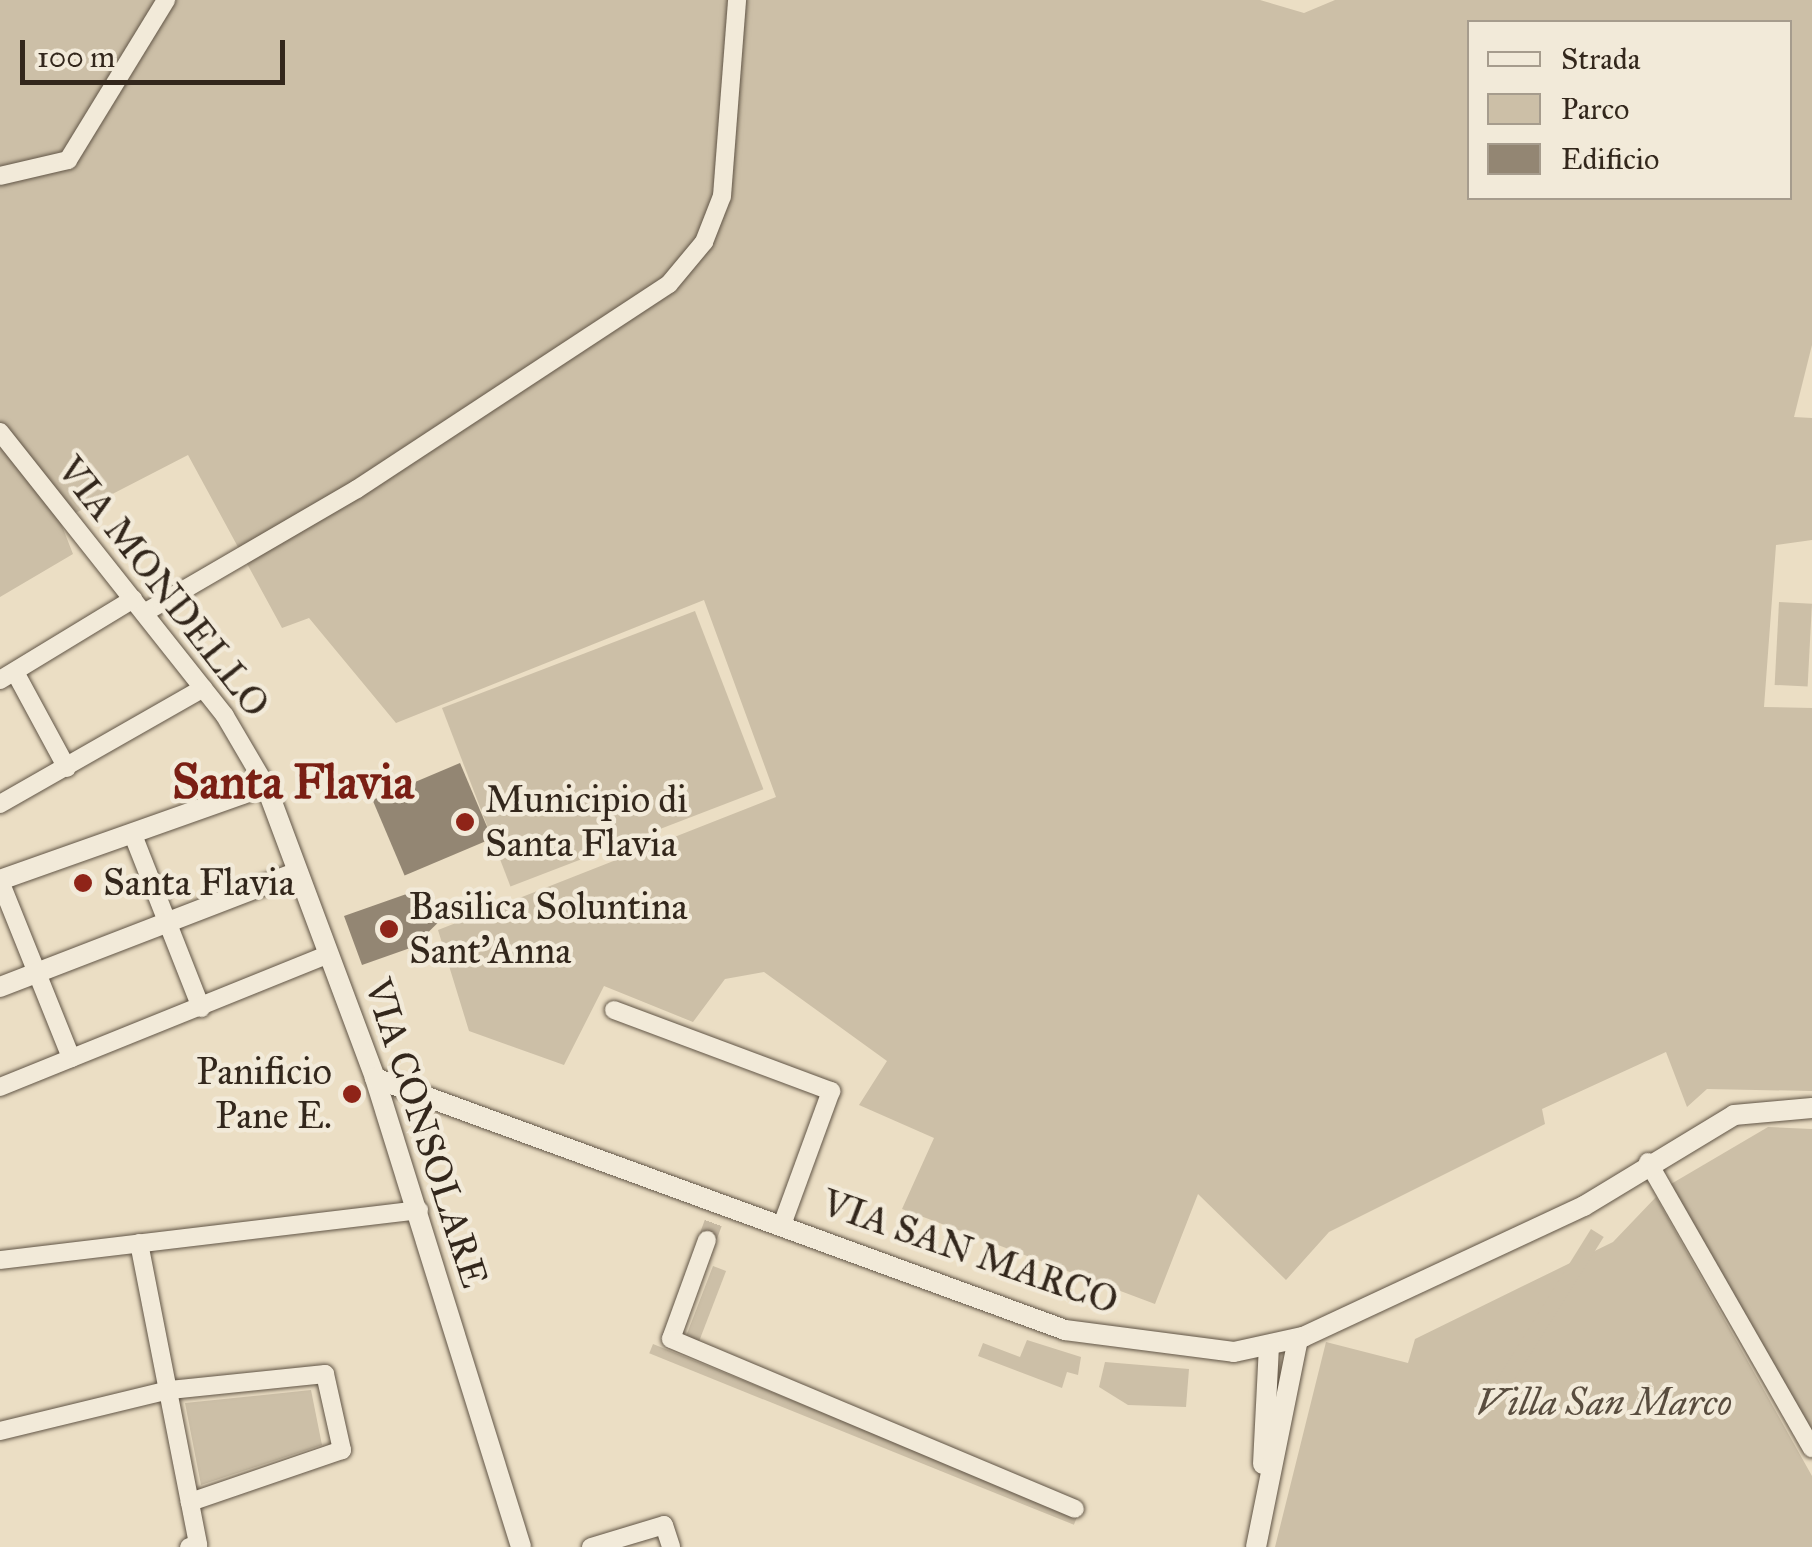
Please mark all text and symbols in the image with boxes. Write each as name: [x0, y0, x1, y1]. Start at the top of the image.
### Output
scale bar: [25, 20, 290, 82]
legend: [1467, 20, 1792, 200]
text: 100 m: [37, 39, 115, 75]
text: Strada: [1561, 41, 1641, 77]
text: Parco: [1561, 91, 1629, 127]
text: Edificio: [1561, 141, 1659, 177]
street label: VIA MONDELLO: [47, 448, 279, 726]
district label: Santa Flavia: [172, 753, 414, 811]
place label: Municipio di Santa Flavia: [485, 777, 688, 866]
marker: Municipio di Santa Flavia: [454, 811, 476, 833]
place label: Santa Flavia: [103, 860, 295, 906]
marker: Santa Flavia: [72, 872, 94, 894]
place label: Basilica Soluntina Sant'Anna: [409, 884, 688, 974]
marker: Basilica Soluntina Sant'Anna: [378, 918, 400, 940]
street label: VIA CONSOLARE: [355, 973, 497, 1293]
place label: Panificio Pane E.: [196, 1049, 332, 1138]
marker: Panificio Pane E.: [341, 1083, 363, 1105]
street label: VIA SAN MARCO: [816, 1180, 1124, 1324]
park label: Villa San Marco: [1476, 1380, 1732, 1426]

